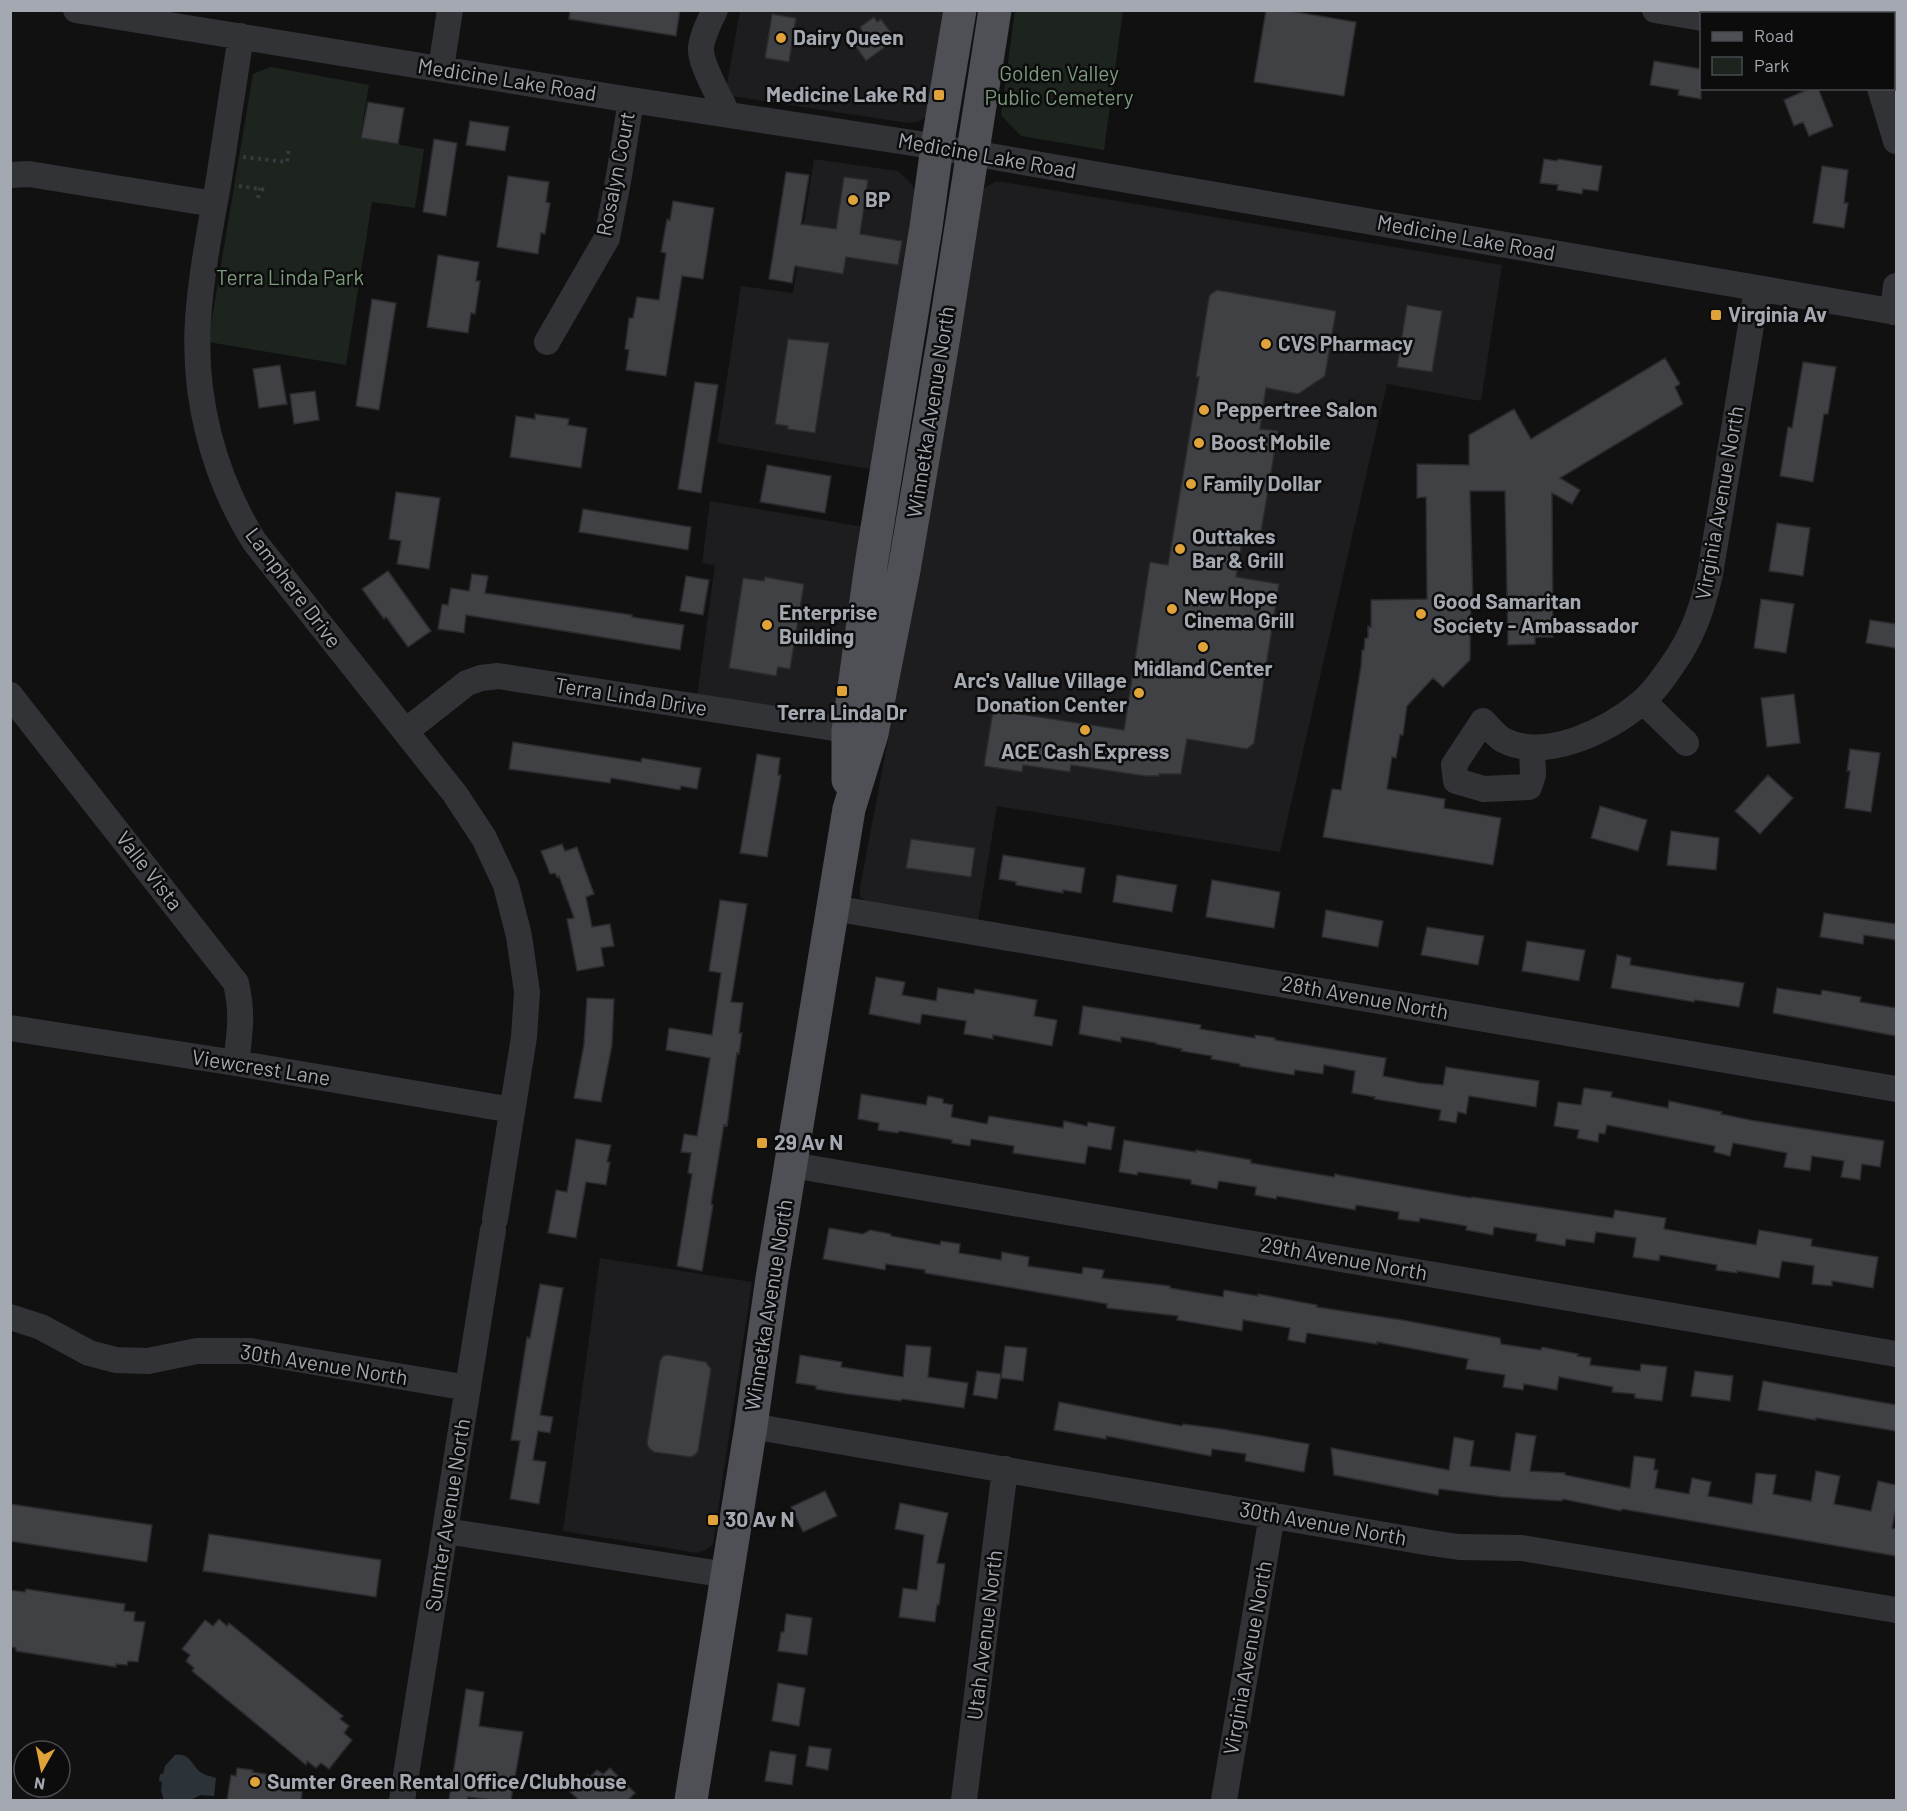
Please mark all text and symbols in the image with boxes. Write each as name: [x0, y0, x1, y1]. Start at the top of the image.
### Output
legend: [1700, 12, 1895, 90]
place label: Dairy Queen: [793, 24, 904, 49]
text: Road: [1754, 24, 1794, 46]
marker: Dairy Queen: [774, 31, 788, 45]
street label: Medicine Lake Road: [416, 52, 598, 105]
text: Park: [1754, 54, 1789, 76]
park label: Golden Valley Public Cemetery: [984, 60, 1134, 109]
place label: Medicine Lake Rd: [766, 81, 927, 106]
marker: Medicine Lake Rd: [932, 88, 946, 102]
street label: Rosalyn Court: [590, 109, 639, 238]
street label: Medicine Lake Road: [896, 127, 1078, 183]
place label: BP: [865, 186, 891, 211]
marker: BP: [846, 193, 860, 207]
street label: Medicine Lake Road: [1375, 209, 1557, 265]
park label: Terra Linda Park: [216, 264, 364, 289]
place label: Virginia Av: [1728, 301, 1827, 326]
street label: Winnetka Avenue North: [900, 304, 959, 519]
marker: Virginia Av: [1709, 308, 1723, 322]
place label: CVS Pharmacy: [1278, 330, 1414, 355]
marker: CVS Pharmacy: [1259, 337, 1273, 351]
place label: Peppertree Salon: [1216, 396, 1377, 421]
marker: Peppertree Salon: [1197, 403, 1211, 417]
street label: Virginia Avenue North: [1689, 404, 1748, 602]
place label: Boost Mobile: [1211, 429, 1331, 454]
marker: Boost Mobile: [1192, 436, 1206, 450]
place label: Family Dollar: [1203, 470, 1322, 495]
marker: Family Dollar: [1184, 477, 1198, 491]
street label: Lamphere Drive: [241, 522, 347, 652]
place label: Outtakes Bar & Grill: [1192, 523, 1284, 572]
marker: Outtakes Bar & Grill: [1173, 542, 1187, 556]
place label: New Hope Cinema Grill: [1184, 583, 1294, 632]
place label: Good Samaritan Society - Ambassador: [1433, 588, 1639, 637]
place label: Enterprise Building: [779, 599, 877, 648]
marker: New Hope Cinema Grill: [1165, 602, 1179, 616]
marker: Good Samaritan Society - Ambassador: [1414, 607, 1428, 621]
marker: Enterprise Building: [760, 618, 774, 632]
marker: Midland Center: [1196, 640, 1210, 654]
place label: Midland Center: [1133, 655, 1273, 680]
place label: Arc's Vallue Village Donation Center: [954, 667, 1127, 716]
street label: Terra Linda Drive: [553, 671, 709, 720]
marker: Terra Linda Dr: [835, 684, 849, 698]
marker: Arc's Vallue Village Donation Center: [1132, 686, 1146, 700]
place label: Terra Linda Dr: [777, 699, 907, 724]
marker: ACE Cash Express: [1078, 723, 1092, 737]
place label: ACE Cash Express: [1001, 738, 1169, 763]
street label: Valle Vista: [112, 826, 189, 915]
street label: 28th Avenue North: [1280, 970, 1451, 1023]
street label: Viewcrest Lane: [190, 1043, 332, 1090]
place label: 29 Av N: [774, 1129, 843, 1154]
marker: 29 Av N: [755, 1136, 769, 1150]
street label: Winnetka Avenue North: [738, 1197, 797, 1412]
street label: 29th Avenue North: [1259, 1231, 1430, 1284]
street label: 30th Avenue North: [239, 1338, 410, 1389]
street label: Sumter Avenue North: [419, 1417, 474, 1613]
street label: 30th Avenue North: [1238, 1496, 1409, 1550]
place label: 30 Av N: [725, 1506, 795, 1531]
marker: 30 Av N: [706, 1513, 720, 1527]
street label: Utah Avenue North: [961, 1548, 1006, 1721]
street label: Virginia Avenue North: [1217, 1559, 1276, 1757]
north arrow: [12, 1739, 72, 1799]
place label: Sumter Green Rental Office/Clubhouse: [267, 1768, 627, 1793]
text: N: [33, 1774, 46, 1795]
marker: Sumter Green Rental Office/Clubhouse: [248, 1775, 262, 1789]

